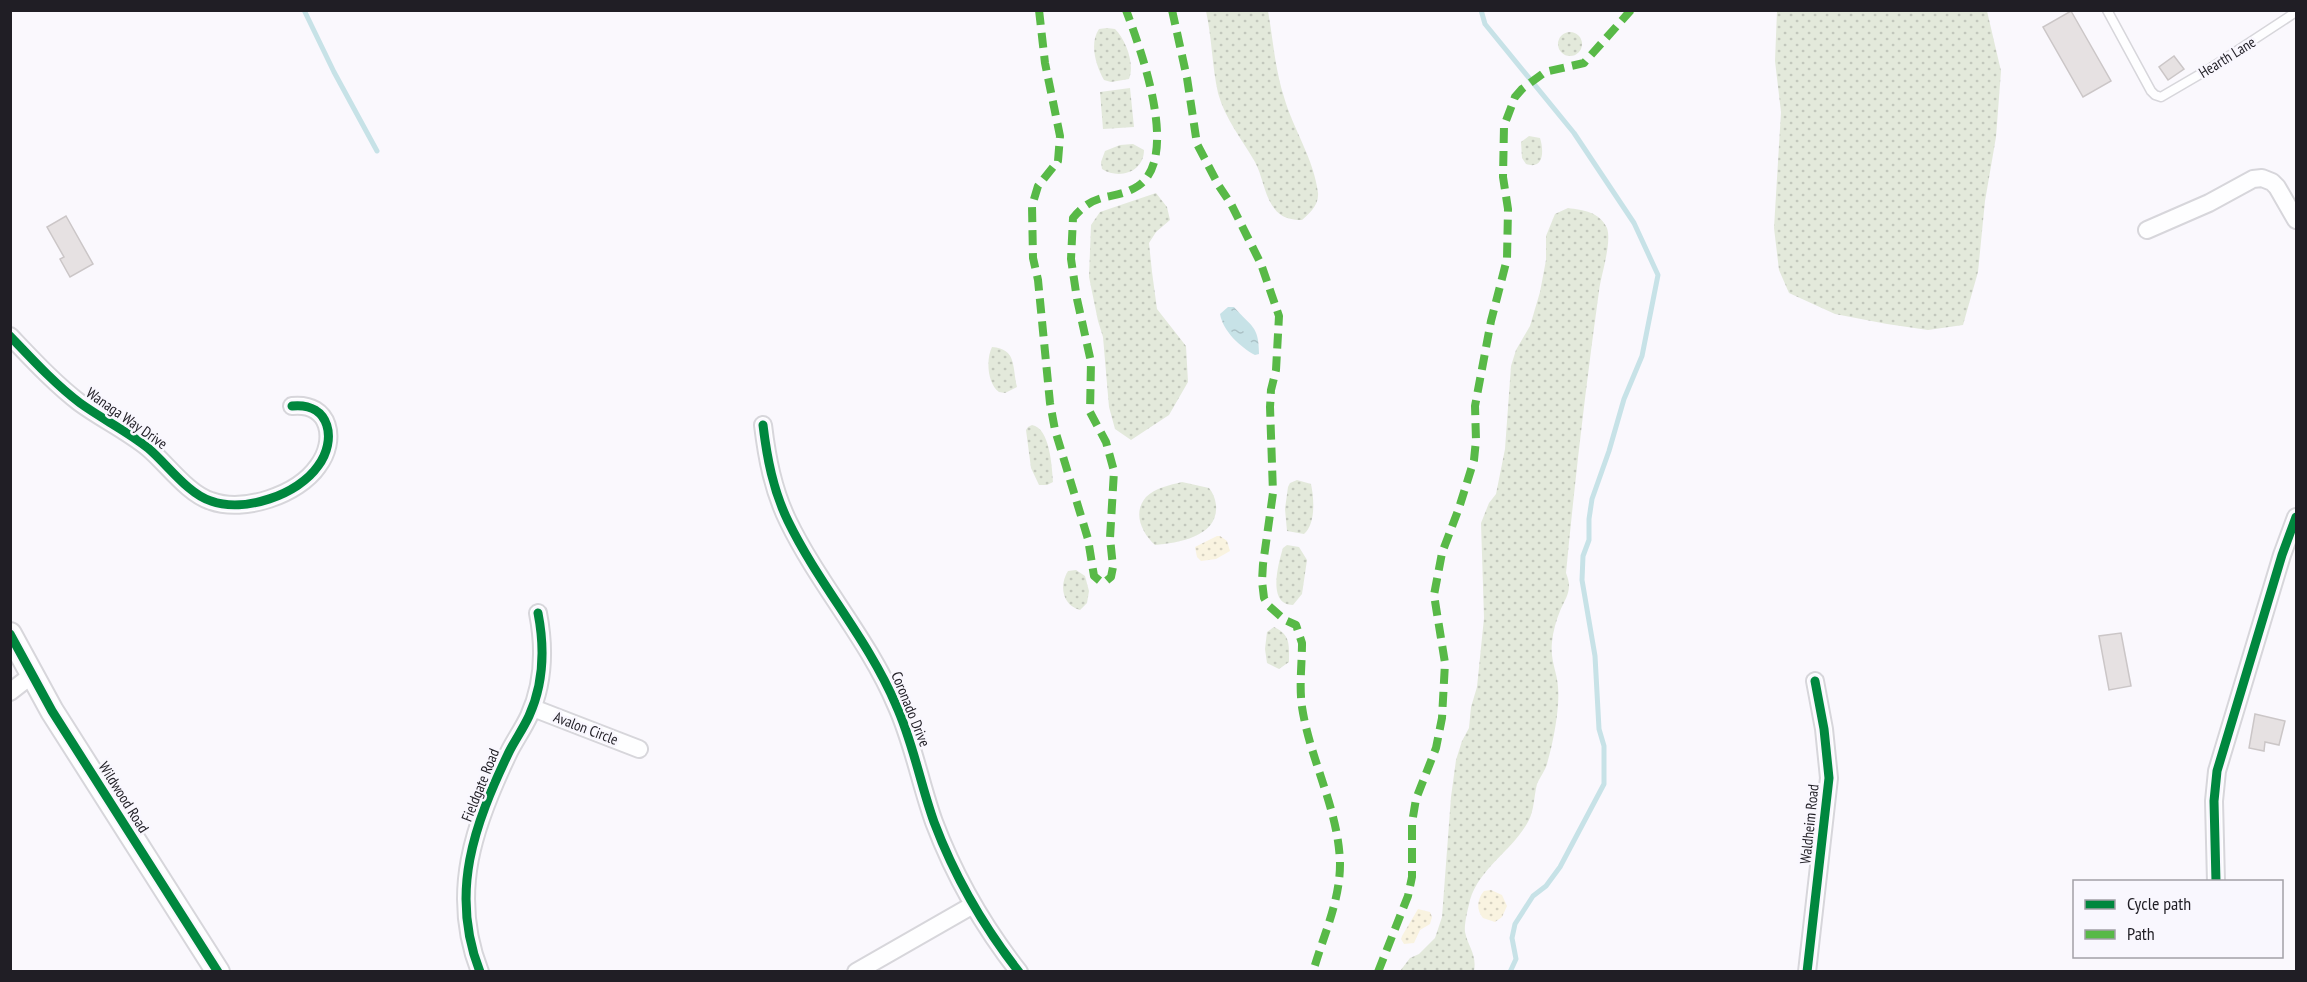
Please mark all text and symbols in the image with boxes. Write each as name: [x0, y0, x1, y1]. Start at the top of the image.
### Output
street label: Hearth Lane: [2195, 32, 2259, 82]
street label: Wanaga Way Drive: [83, 383, 171, 453]
street label: Coronado Drive: [887, 669, 935, 749]
street label: Avalon Circle: [551, 707, 621, 749]
street label: Fieldgate Road: [457, 746, 503, 824]
street label: Wildwood Road: [95, 758, 153, 836]
street label: Waldheim Road: [1795, 783, 1823, 865]
legend: [2073, 880, 2283, 958]
text: Cycle path: [2127, 892, 2191, 915]
text: Path: [2127, 922, 2155, 945]

